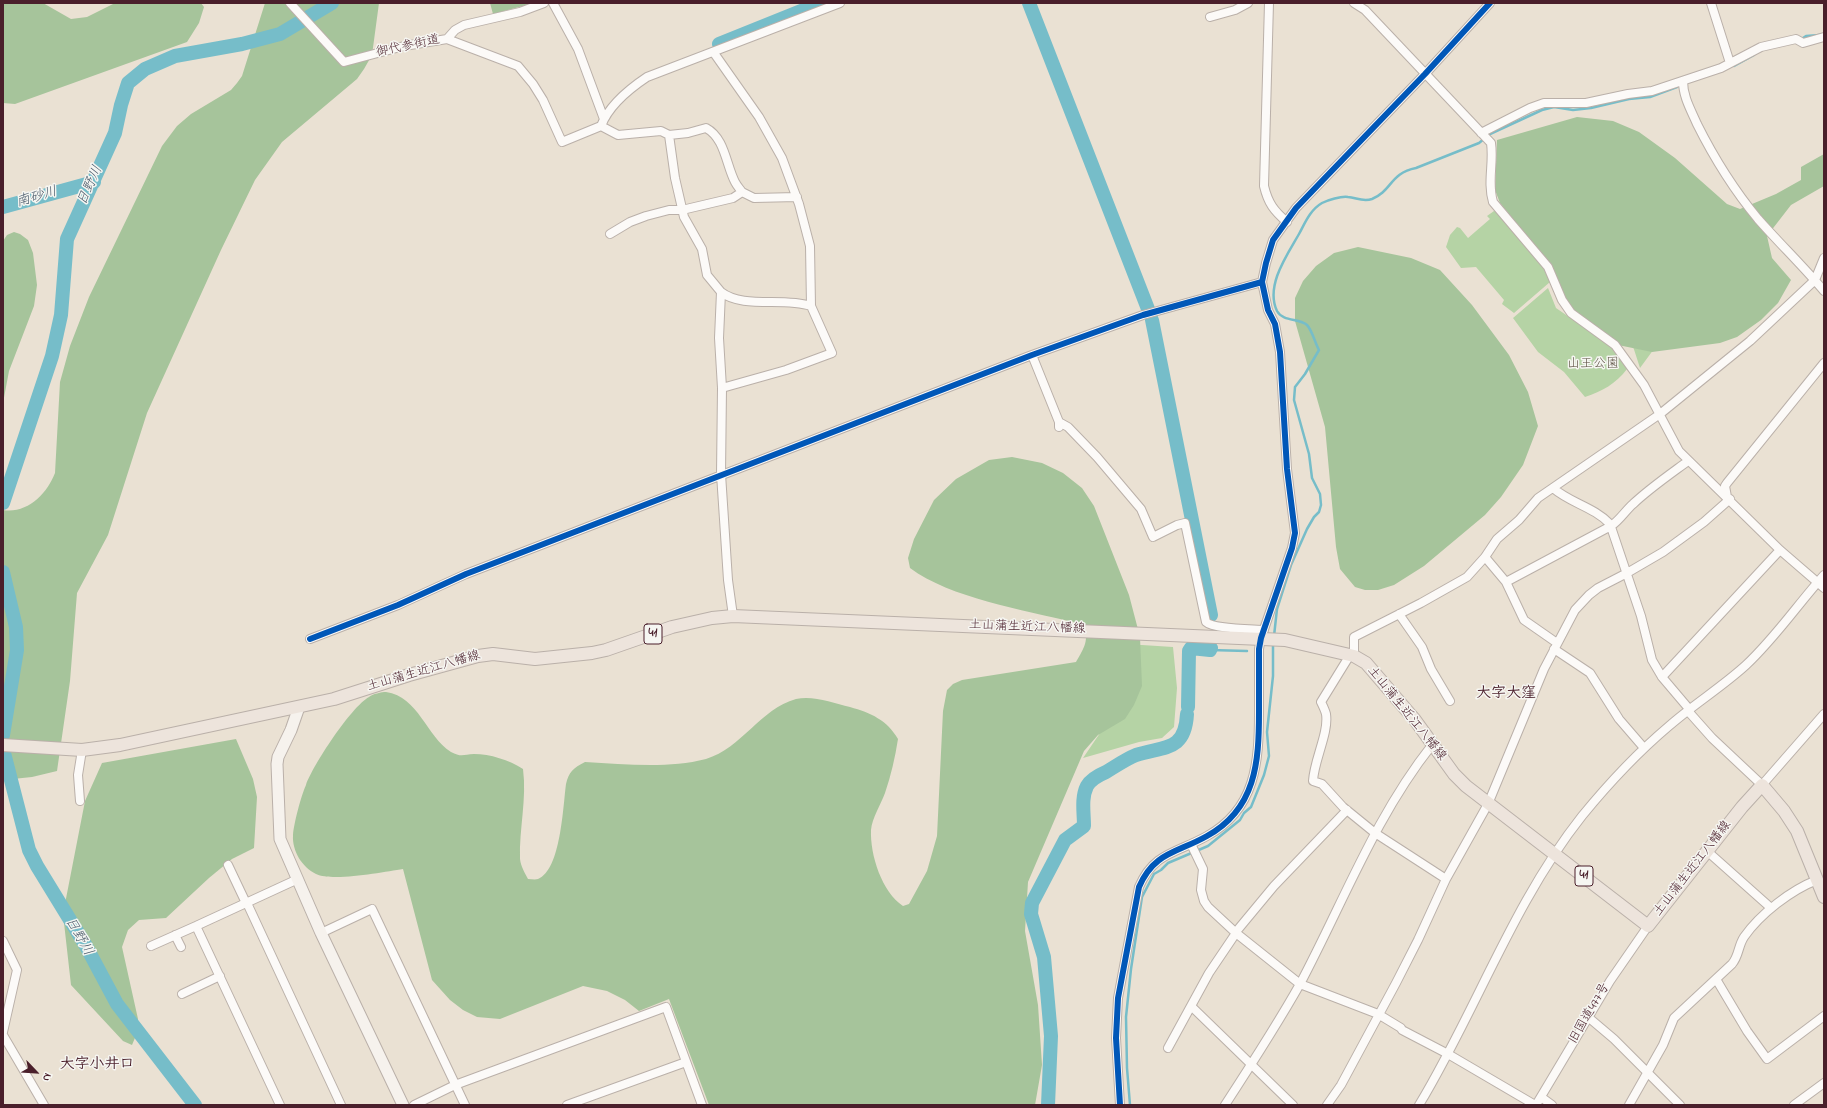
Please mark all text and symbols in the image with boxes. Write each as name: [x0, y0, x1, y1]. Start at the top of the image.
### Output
street label: 御代参街道: [375, 33, 441, 61]
water label: 日野川: [75, 163, 107, 209]
water label: 南砂川: [14, 184, 60, 212]
park label: 山王公園: [1567, 357, 1619, 373]
street label: 土山蒲生近江八幡線: [968, 618, 1086, 638]
road number: 41: [644, 624, 662, 644]
street label: 土山蒲生近江八幡線: [366, 648, 482, 696]
street label: 土山蒲生近江八幡線: [1363, 664, 1449, 764]
district label: 大字大窪: [1476, 686, 1536, 704]
street label: 土山蒲生近江八幡線: [1651, 818, 1735, 920]
road number: 41: [1575, 866, 1593, 886]
water label: 日野川: [60, 915, 96, 959]
street label: 旧国道477号: [1566, 981, 1614, 1047]
north arrow: [16, 1052, 56, 1092]
district label: 大字小井口: [60, 1057, 134, 1075]
text: N: [38, 1070, 56, 1084]

